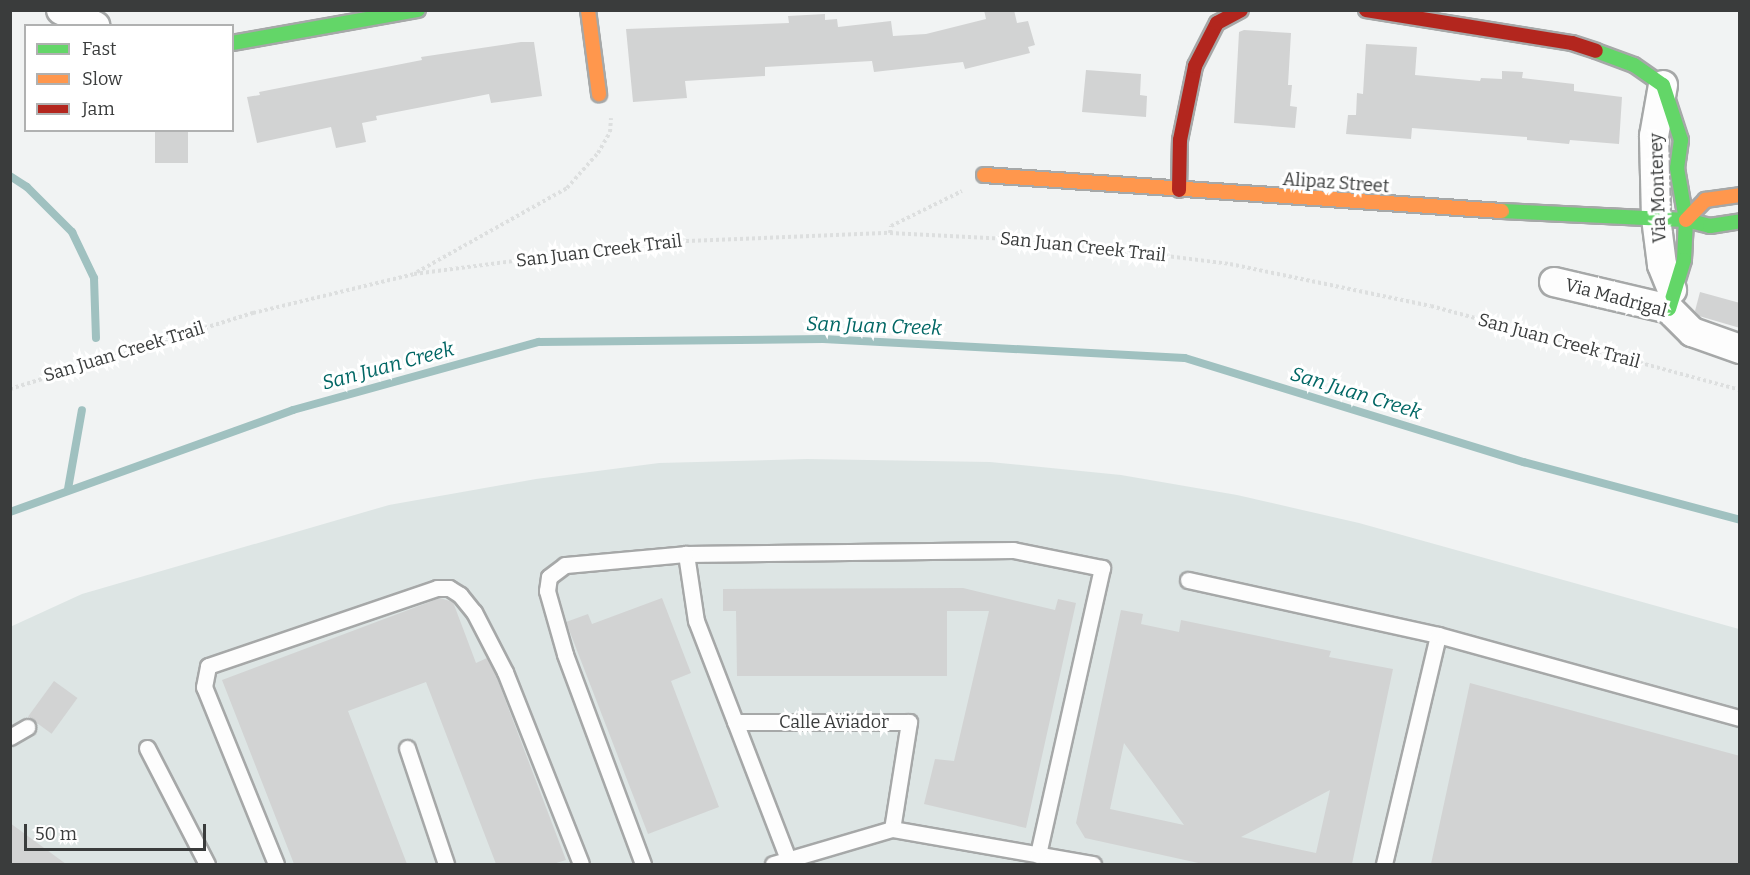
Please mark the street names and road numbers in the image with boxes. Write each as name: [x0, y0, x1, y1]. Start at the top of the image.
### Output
street label: Via Monterey: [1645, 132, 1671, 244]
street label: Alipaz Street: [1282, 169, 1390, 197]
street label: San Juan Creek Trail: [999, 228, 1167, 266]
street label: San Juan Creek Trail: [515, 230, 683, 272]
street label: Via Madrigal: [1563, 274, 1669, 322]
street label: San Juan Creek Trail: [1476, 309, 1642, 373]
street label: San Juan Creek Trail: [41, 317, 207, 387]
street label: Calle Aviador: [779, 711, 889, 733]

